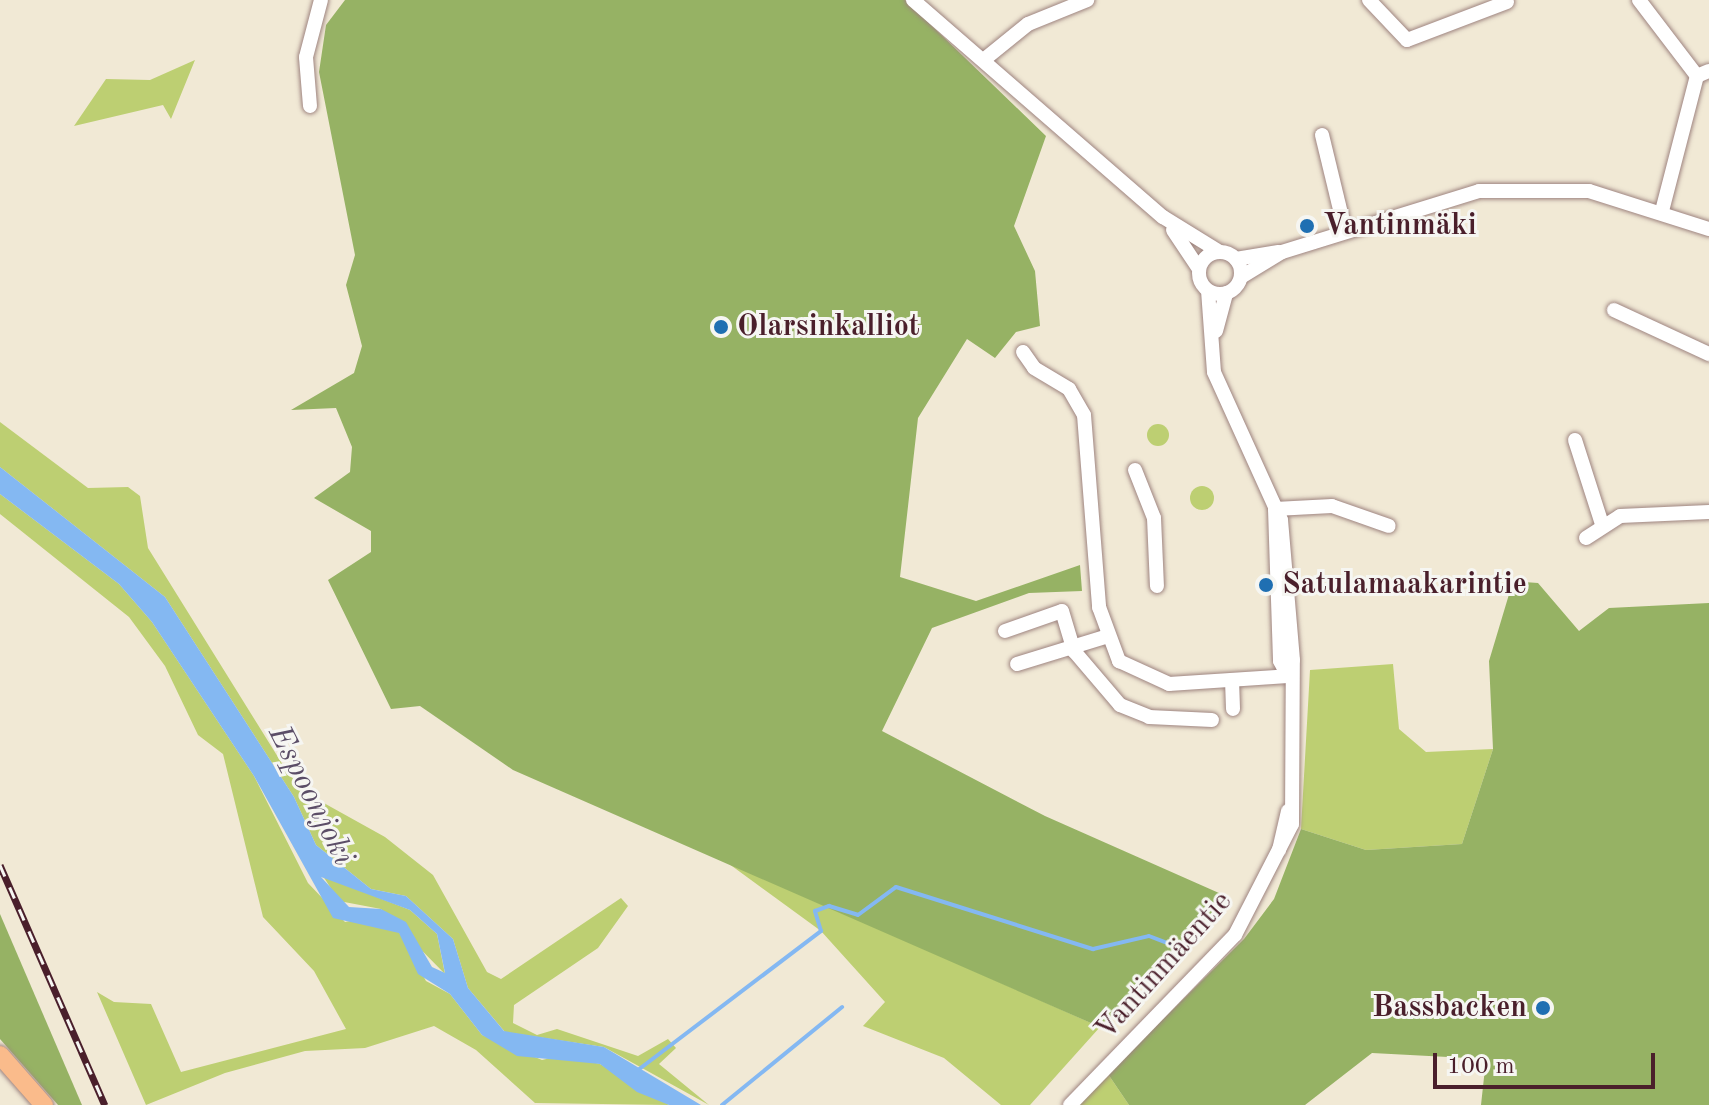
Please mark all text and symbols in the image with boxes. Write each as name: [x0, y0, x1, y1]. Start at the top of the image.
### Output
place label: Vantinmäki: [1323, 208, 1477, 244]
marker: Vantinmäki: [1298, 217, 1316, 235]
place label: Olarsinkalliot: [737, 309, 920, 345]
marker: Olarsinkalliot: [712, 318, 730, 336]
place label: Satulamaakarintie: [1282, 567, 1527, 603]
marker: Satulamaakarintie: [1257, 576, 1275, 594]
water label: Espoonjoki: [258, 719, 362, 873]
street label: Vantinmäentie: [1088, 884, 1240, 1048]
place label: Bassbacken: [1372, 990, 1527, 1026]
marker: Bassbacken: [1534, 999, 1552, 1017]
scale bar: [1437, 1037, 1659, 1087]
text: 100 m: [1447, 1055, 1515, 1079]

